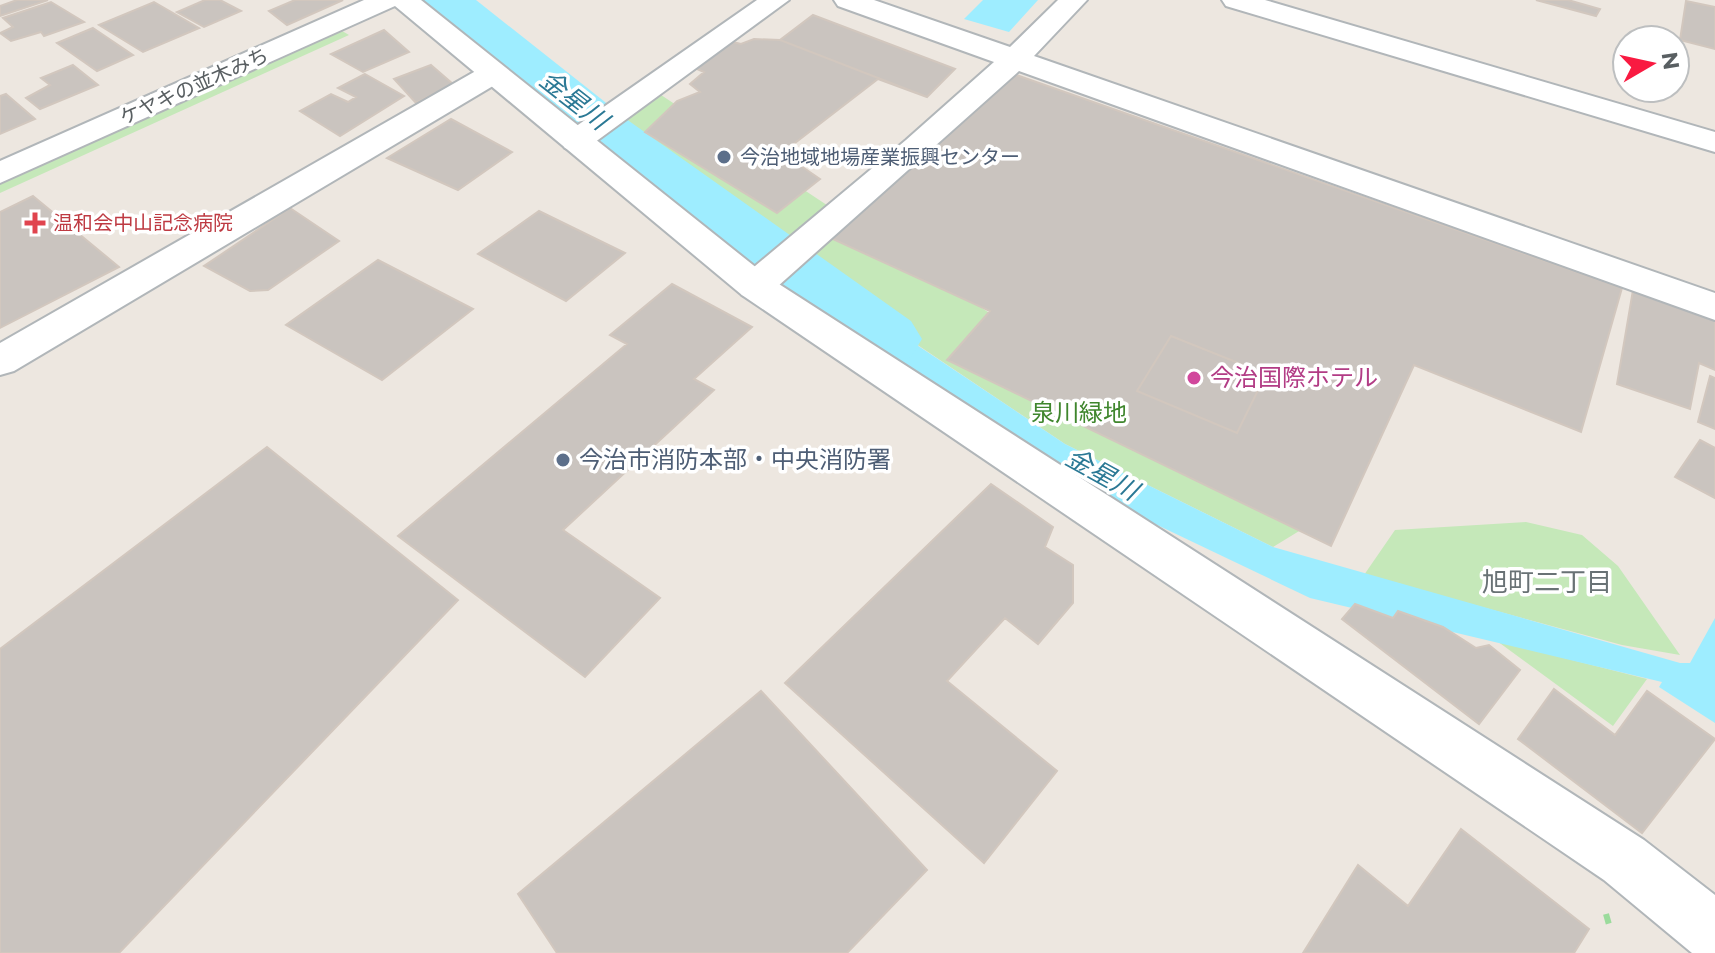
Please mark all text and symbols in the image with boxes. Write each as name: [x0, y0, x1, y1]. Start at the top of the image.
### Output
north arrow: [1611, 24, 1691, 104]
street label: ケヤキの並木みち: [116, 42, 272, 130]
text: N: [1656, 50, 1685, 72]
water label: 金星川: [533, 63, 617, 138]
place label: 今治地域地場産業振興センター: [740, 145, 1020, 169]
marker: 今治地域地場産業振興センター: [715, 148, 733, 166]
place label: 温和会中山記念病院: [53, 211, 233, 235]
marker: 温和会中山記念病院: [24, 212, 46, 234]
place label: 今治国際ホテル: [1210, 363, 1378, 392]
marker: 今治国際ホテル: [1185, 369, 1203, 387]
park label: 泉川緑地: [1031, 398, 1127, 427]
water label: 金星川: [1060, 441, 1146, 508]
place label: 今治市消防本部・中央消防署: [579, 445, 891, 474]
marker: 今治市消防本部・中央消防署: [554, 451, 572, 469]
district label: 旭町二丁目: [1482, 566, 1612, 598]

